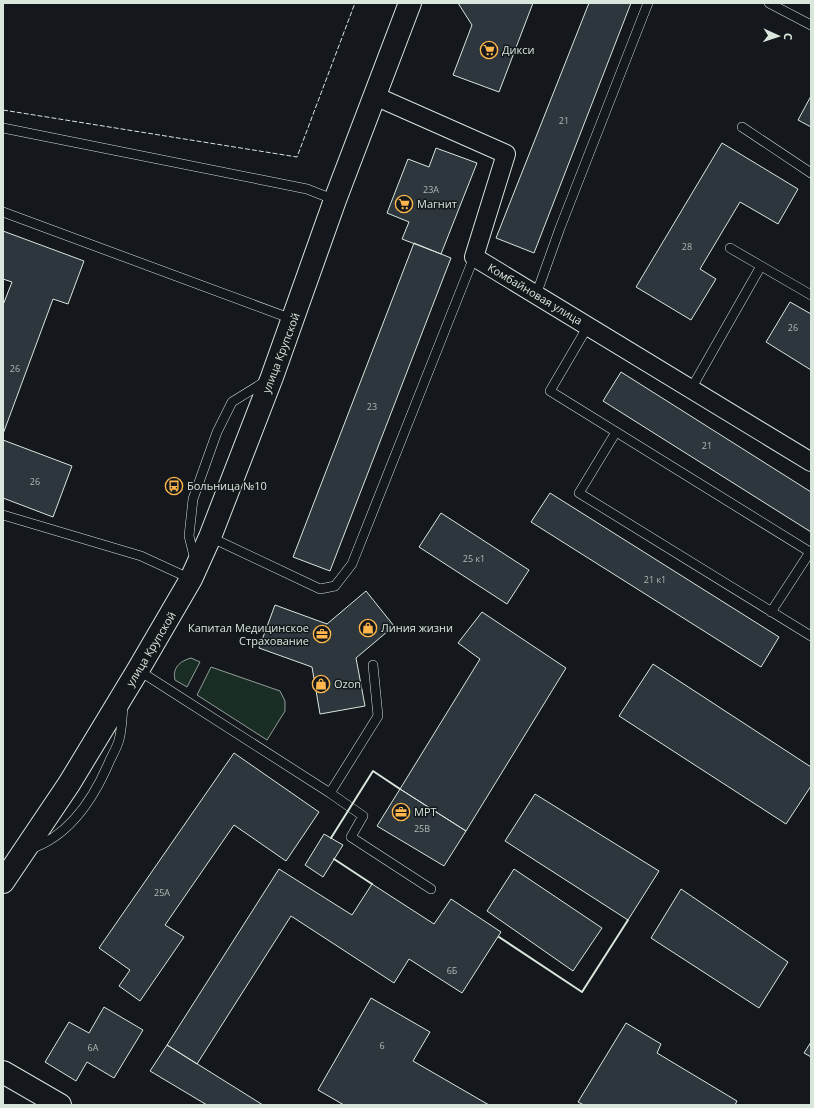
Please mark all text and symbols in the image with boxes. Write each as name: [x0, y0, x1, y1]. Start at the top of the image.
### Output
north arrow: [758, 16, 798, 56]
text: С: [781, 33, 796, 40]
supermarket icon: Дикси: [479, 40, 499, 60]
place label: Дикси: [502, 42, 534, 57]
house number: 21: [559, 114, 569, 127]
house number: 23А: [423, 183, 439, 196]
supermarket icon: Магнит: [394, 194, 414, 214]
place label: Магнит: [417, 196, 457, 211]
house number: 28: [682, 240, 692, 253]
street label: Комбайновая улица: [485, 259, 585, 328]
street label: улица Крупской: [258, 310, 303, 395]
house number: 26: [788, 321, 798, 334]
house number: 26: [10, 362, 20, 375]
house number: 23: [367, 400, 377, 413]
house number: 21: [702, 439, 712, 452]
house number: 26: [30, 475, 40, 488]
bus stop icon: Больница №10: [164, 476, 184, 496]
place label: Больница №10: [187, 478, 267, 493]
house number: 25 к1: [463, 552, 485, 565]
house number: 21 к1: [644, 573, 666, 586]
street label: улица Крупской: [122, 608, 179, 689]
shop icon: Линия жизни: [358, 618, 378, 638]
place label: Капитал Медицинское Страхование: [188, 620, 309, 648]
place label: Линия жизни: [381, 620, 453, 635]
office icon: Капитал Медицинское Страхование: [312, 624, 332, 644]
shop icon: Ozon: [311, 674, 331, 694]
place label: Ozon: [334, 676, 361, 691]
office icon: МРТ: [391, 802, 411, 822]
place label: МРТ: [414, 804, 437, 819]
house number: 25В: [414, 822, 430, 835]
house number: 25А: [154, 886, 170, 899]
house number: 6Б: [447, 964, 458, 977]
house number: 6: [379, 1039, 385, 1052]
house number: 6А: [88, 1041, 99, 1054]

